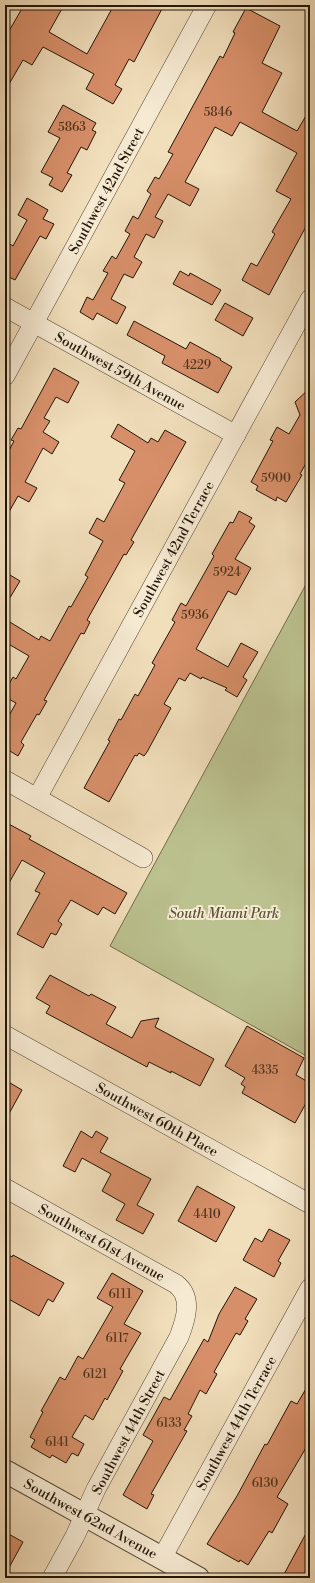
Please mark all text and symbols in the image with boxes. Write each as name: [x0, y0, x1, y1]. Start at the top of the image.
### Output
house number: 5846: [204, 105, 232, 120]
house number: 5863: [58, 120, 86, 135]
street label: Southwest 42nd Street: [65, 125, 149, 258]
street label: Southwest 59th Avenue: [51, 328, 189, 415]
house number: 4229: [183, 358, 211, 373]
house number: 5900: [261, 471, 291, 486]
street label: Southwest 42nd Terrace: [130, 478, 219, 621]
house number: 5924: [213, 565, 241, 580]
house number: 5936: [181, 608, 209, 623]
park label: South Miami Park: [169, 905, 279, 923]
house number: 4335: [251, 1063, 279, 1078]
street label: Southwest 60th Place: [92, 1079, 221, 1161]
street label: Southwest 61st Avenue: [35, 1200, 168, 1286]
house number: 4410: [193, 1207, 221, 1222]
house number: 6111: [108, 1287, 132, 1302]
house number: 6117: [105, 1331, 129, 1346]
street label: Southwest 44th Terrace: [193, 1353, 281, 1494]
house number: 6121: [83, 1367, 108, 1382]
street label: Southwest 44th Street: [88, 1367, 170, 1498]
house number: 6133: [156, 1416, 182, 1431]
house number: 6141: [45, 1435, 70, 1450]
street label: Southwest 62nd Avenue: [20, 1475, 160, 1564]
house number: 6130: [252, 1476, 278, 1491]

